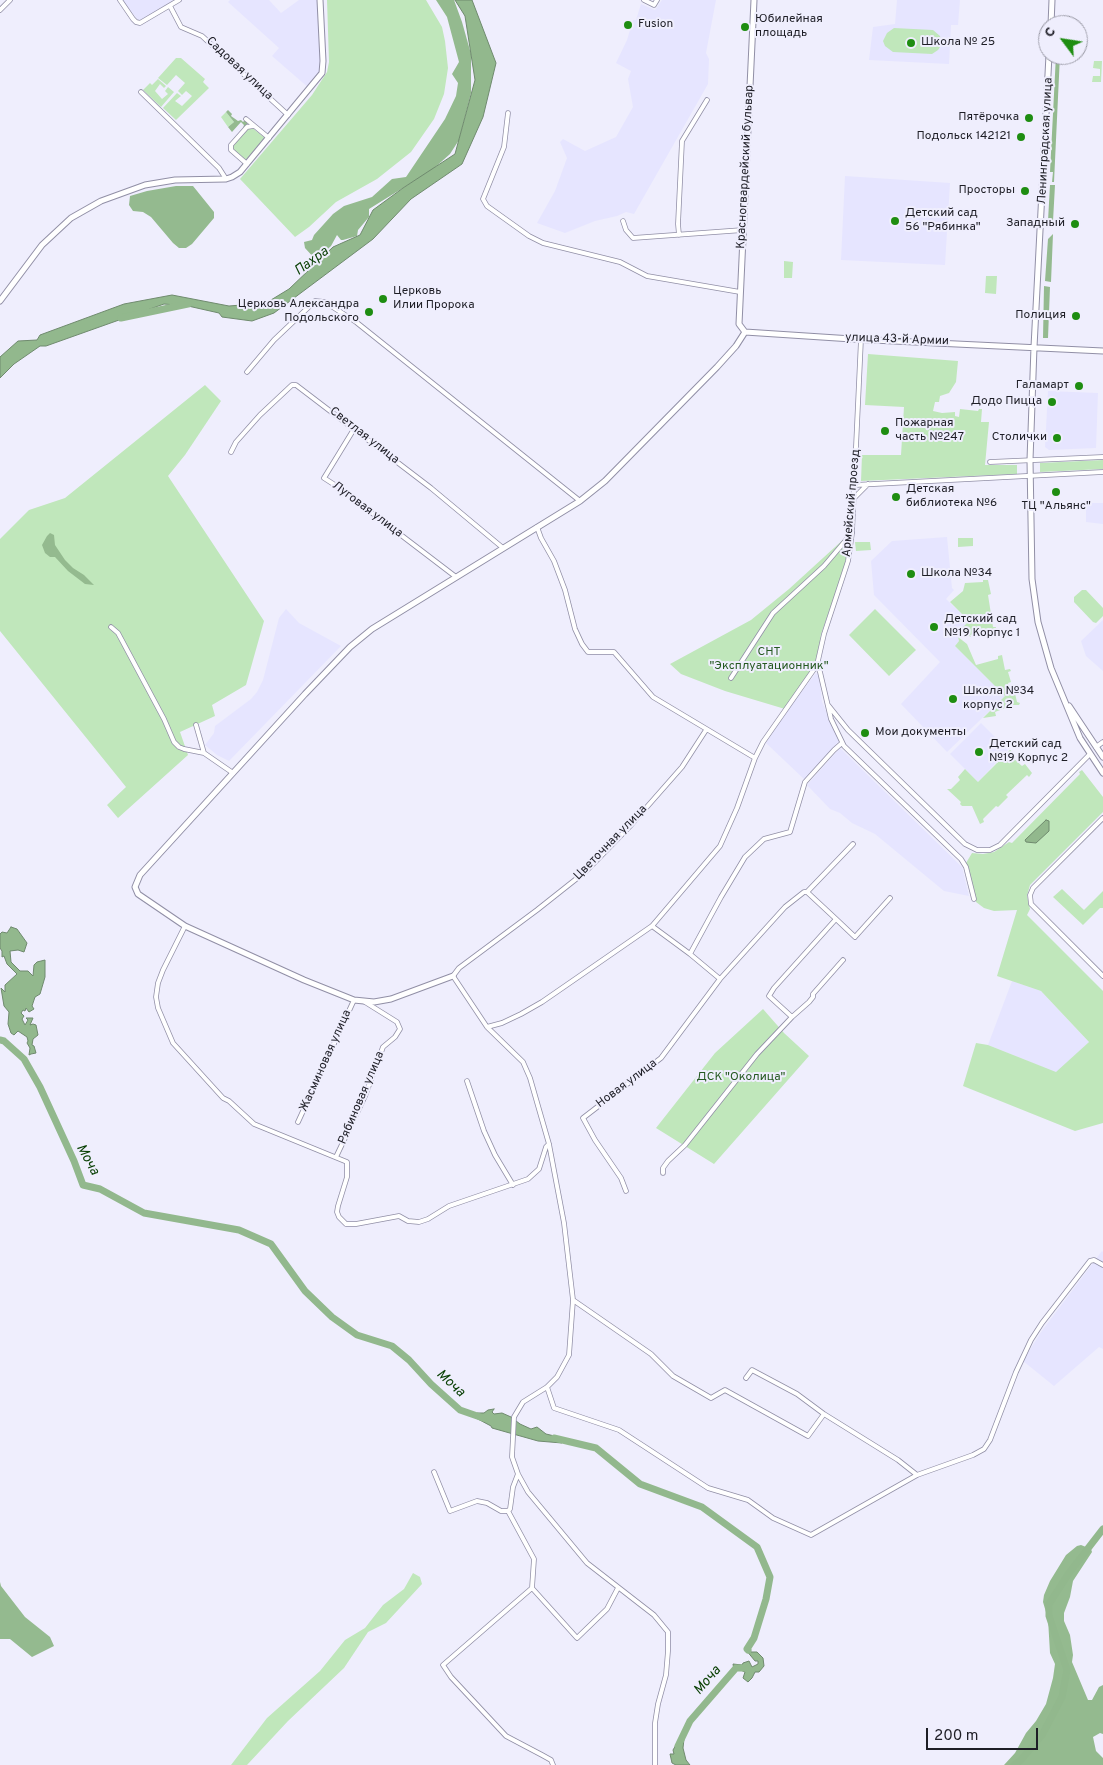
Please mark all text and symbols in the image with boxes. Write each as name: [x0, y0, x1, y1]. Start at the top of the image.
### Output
place label: Юбилейная площадь: [755, 13, 823, 41]
north arrow: [1038, 15, 1088, 65]
place label: Fusion: [638, 18, 673, 32]
marker: Fusion: [622, 19, 634, 31]
marker: Юбилейная площадь: [739, 21, 751, 33]
text: С: [1041, 24, 1060, 41]
street label: Садовая улица: [203, 34, 275, 104]
place label: Школа № 25: [921, 36, 995, 50]
marker: Школа № 25: [905, 37, 917, 49]
street label: Ленинградская улица: [1035, 77, 1057, 205]
street label: Красногвардейский бульвар: [735, 85, 757, 249]
place label: Пятёрочка: [958, 111, 1019, 125]
marker: Пятёрочка: [1023, 112, 1035, 124]
place label: Подольск 142121: [916, 130, 1011, 144]
marker: Подольск 142121: [1015, 131, 1027, 143]
place label: Просторы: [959, 184, 1015, 198]
marker: Просторы: [1019, 185, 1031, 197]
place label: Детский сад 56 "Рябинка": [905, 207, 981, 235]
marker: Детский сад 56 "Рябинка": [889, 215, 901, 227]
place label: Западный: [1006, 217, 1065, 231]
marker: Западный: [1069, 218, 1081, 230]
water label: Пахра: [292, 244, 332, 280]
place label: Церковь Илии Пророка: [393, 285, 475, 313]
marker: Церковь Илии Пророка: [377, 293, 389, 305]
place label: Церковь Александра Подольского: [238, 298, 359, 326]
marker: Церковь Александра Подольского: [363, 306, 375, 318]
place label: Полиция: [1015, 309, 1066, 323]
marker: Полиция: [1070, 310, 1082, 322]
street label: улица 43-й Армии: [845, 331, 949, 349]
place label: Галамарт: [1016, 379, 1069, 393]
marker: Галамарт: [1073, 380, 1085, 392]
place label: Додо Пицца: [971, 395, 1042, 409]
marker: Додо Пицца: [1046, 396, 1058, 408]
street label: Светлая улица: [326, 404, 402, 468]
place label: Пожарная часть №247: [895, 417, 964, 445]
marker: Пожарная часть №247: [879, 425, 891, 437]
place label: Столички: [992, 431, 1047, 445]
marker: Столички: [1051, 432, 1063, 444]
street label: Армейский проезд: [840, 448, 864, 558]
street label: Луговая улица: [329, 479, 405, 541]
place label: Детская библиотека №6: [906, 483, 997, 511]
marker: ТЦ "Альянс": [1050, 486, 1062, 498]
marker: Детская библиотека №6: [890, 491, 902, 503]
place label: ТЦ "Альянс": [1021, 500, 1091, 514]
place label: Школа №34: [921, 567, 992, 581]
marker: Школа №34: [905, 568, 917, 580]
place label: Детский сад №19 Корпус 1: [944, 613, 1020, 641]
marker: Детский сад №19 Корпус 1: [928, 621, 940, 633]
park label: СНТ "Эксплуатационник": [710, 646, 828, 674]
place label: Школа №34 корпус 2: [963, 685, 1034, 713]
marker: Школа №34 корпус 2: [947, 693, 959, 705]
place label: Мои документы: [875, 726, 966, 740]
marker: Мои документы: [859, 727, 871, 739]
place label: Детский сад №19 Корпус 2: [989, 738, 1068, 766]
marker: Детский сад №19 Корпус 2: [973, 746, 985, 758]
street label: Цветочная улица: [571, 802, 651, 884]
street label: Жасминовая улица: [297, 1008, 355, 1114]
street label: Рябиновая улица: [336, 1049, 388, 1147]
street label: Новая улица: [594, 1056, 660, 1112]
park label: ДСК "Околица": [697, 1071, 785, 1085]
water label: Моча: [72, 1142, 102, 1178]
water label: Моча: [432, 1367, 468, 1401]
water label: Моча: [691, 1663, 725, 1699]
scale bar: [928, 1718, 1040, 1750]
text: 200 m: [934, 1727, 979, 1746]

